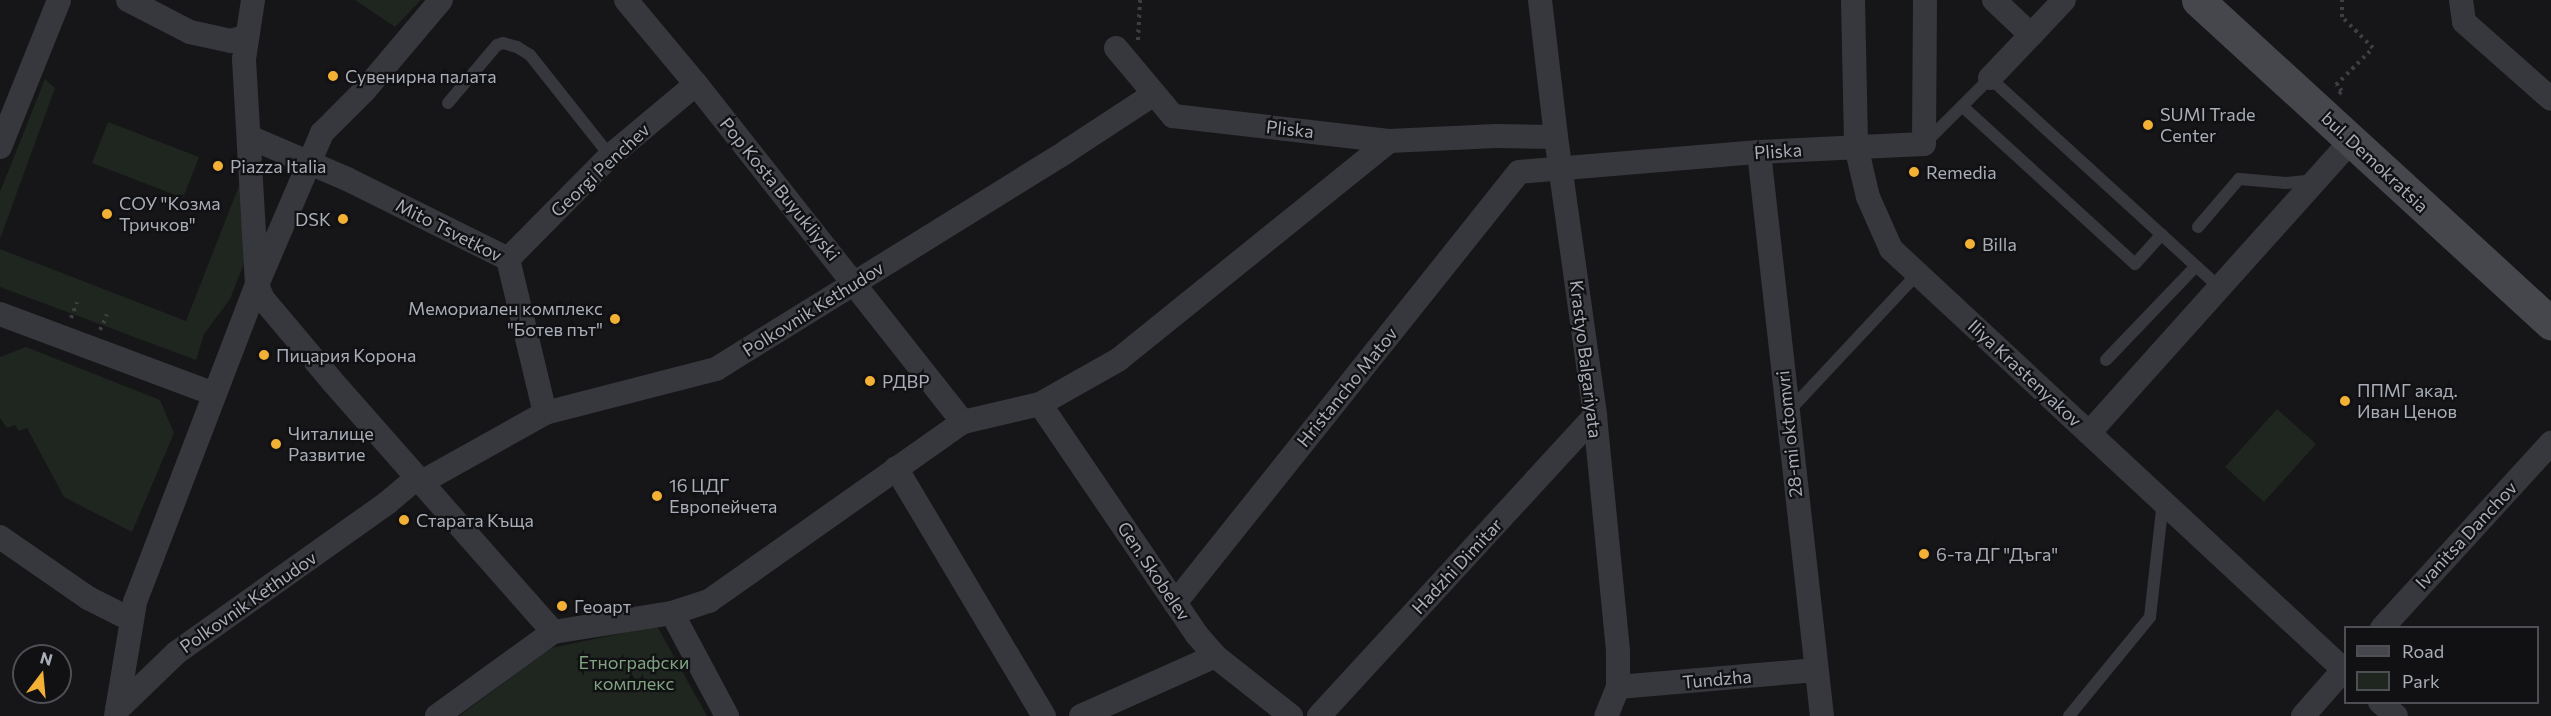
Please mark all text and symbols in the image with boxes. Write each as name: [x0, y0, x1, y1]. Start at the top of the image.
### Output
place label: Сувенирна палата: [345, 65, 497, 87]
marker: Сувенирна палата: [326, 69, 340, 83]
place label: SUMI Trade Center: [2160, 104, 2256, 146]
street label: bul. Demokratsia: [2317, 107, 2433, 217]
street label: Pop Kosta Buyukliyski: [716, 113, 844, 265]
street label: Pliska: [1265, 116, 1315, 142]
marker: SUMI Trade Center: [2141, 118, 2155, 132]
street label: Georgi Penchev: [546, 119, 654, 221]
street label: Pliska: [1753, 139, 1803, 163]
place label: Piazza Italia: [230, 155, 327, 177]
marker: Piazza Italia: [211, 159, 225, 173]
place label: Remedia: [1926, 161, 1997, 183]
marker: Remedia: [1907, 165, 1921, 179]
place label: СОУ "Козма Тричков": [119, 193, 221, 236]
street label: Mito Tsvetkov: [392, 194, 506, 266]
marker: СОУ "Козма Тричков": [100, 207, 114, 221]
place label: DSK: [295, 208, 331, 230]
marker: DSK: [336, 212, 350, 226]
place label: Billa: [1982, 233, 2017, 255]
marker: Billa: [1963, 237, 1977, 251]
street label: Polkovnik Kethudov: [739, 257, 887, 361]
street label: Krastyo Balgariyata: [1566, 279, 1606, 439]
place label: Мемориален комплекс "Ботев път": [408, 298, 603, 340]
marker: Мемориален комплекс "Ботев път": [608, 312, 622, 326]
street label: Iliya Krastenyakov: [1964, 315, 2086, 431]
street label: Hristancho Matov: [1292, 323, 1402, 451]
place label: Пицария Корона: [276, 344, 416, 366]
marker: Пицария Корона: [257, 348, 271, 362]
place label: РДВР: [882, 370, 930, 392]
street label: 28-mi oktomvri: [1772, 370, 1806, 498]
marker: РДВР: [863, 374, 877, 388]
place label: ППМГ акад. Иван Ценов: [2357, 380, 2458, 422]
marker: ППМГ акад. Иван Ценов: [2338, 394, 2352, 408]
place label: Читалище Развитие: [288, 423, 374, 466]
marker: Читалище Развитие: [269, 437, 283, 451]
place label: 16 ЦДГ Европейчета: [669, 475, 777, 518]
street label: Ivanitsa Danchov: [2411, 477, 2521, 593]
marker: 16 ЦДГ Европейчета: [650, 489, 664, 503]
place label: Старата Къща: [416, 509, 534, 531]
marker: Старата Къща: [397, 513, 411, 527]
street label: Hadzhi Dimitar: [1407, 514, 1507, 618]
street label: Gen. Skobelev: [1113, 517, 1195, 625]
place label: 6-та ДГ "Дъга": [1936, 543, 2058, 565]
street label: Polkovnik Kethudov: [175, 547, 321, 657]
marker: 6-та ДГ "Дъга": [1917, 547, 1931, 561]
place label: Геоарт: [574, 595, 631, 617]
marker: Геоарт: [555, 599, 569, 613]
legend: [2344, 626, 2539, 704]
text: Road: [2402, 640, 2444, 662]
north arrow: [12, 644, 72, 704]
text: N: [38, 647, 55, 669]
park label: Етнографски комплекс: [579, 652, 689, 694]
street label: Tundzha: [1681, 665, 1753, 693]
text: Park: [2402, 670, 2440, 692]

